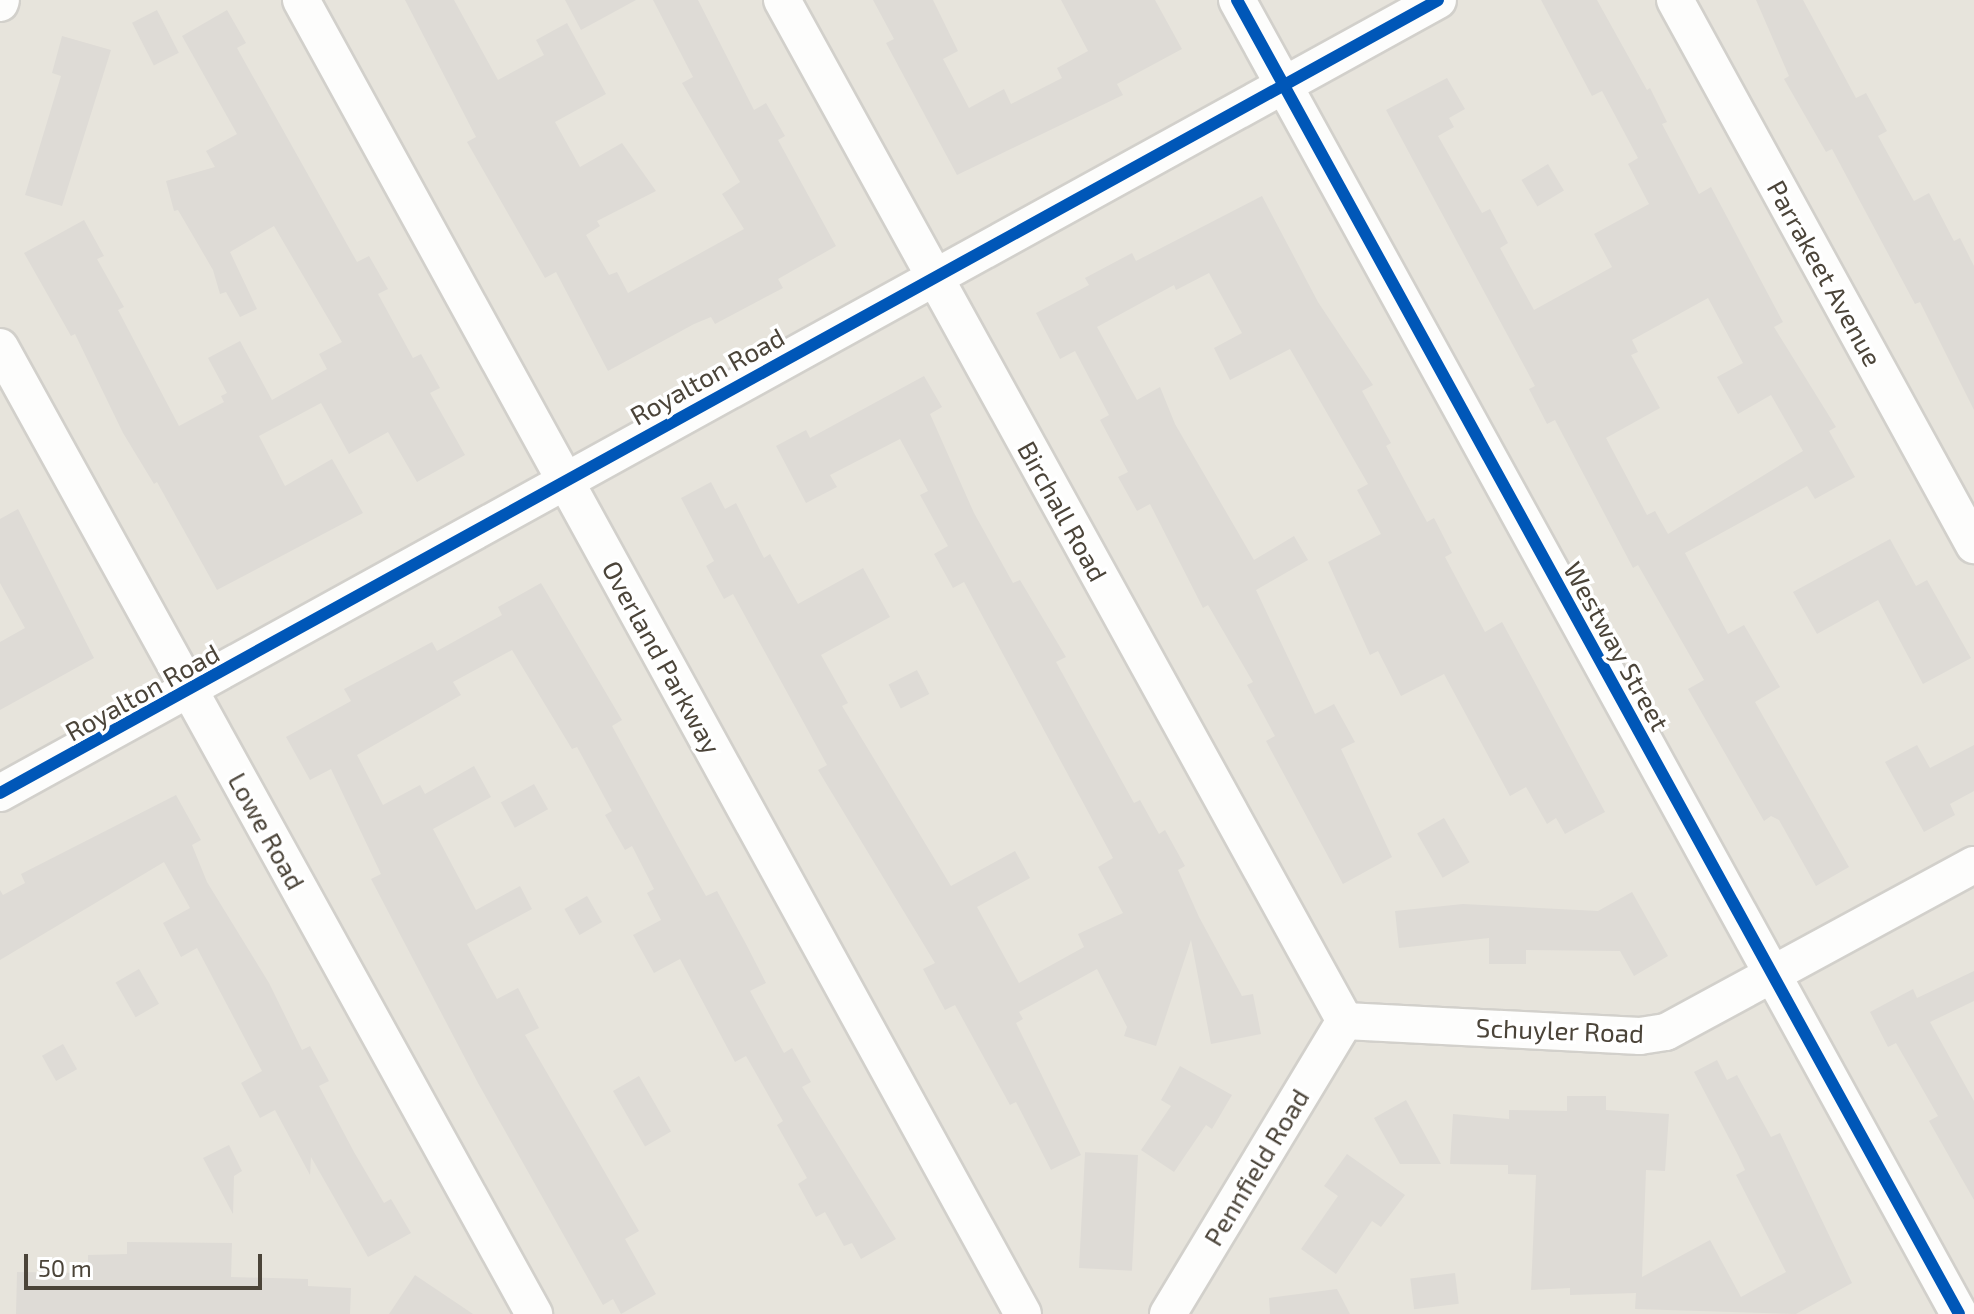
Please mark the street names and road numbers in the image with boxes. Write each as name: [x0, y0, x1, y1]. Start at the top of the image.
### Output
street label: Parrakeet Avenue: [1761, 174, 1889, 372]
street label: Royalton Road: [624, 321, 790, 431]
street label: Birchall Road: [1012, 435, 1114, 587]
street label: Overland Parkway: [596, 555, 728, 759]
street label: Westway Street: [1558, 556, 1676, 736]
street label: Royalton Road: [59, 637, 225, 747]
street label: Lowe Road: [222, 767, 312, 895]
street label: Schuyler Road: [1475, 1011, 1645, 1049]
street label: Pennfield Road: [1197, 1083, 1315, 1251]

